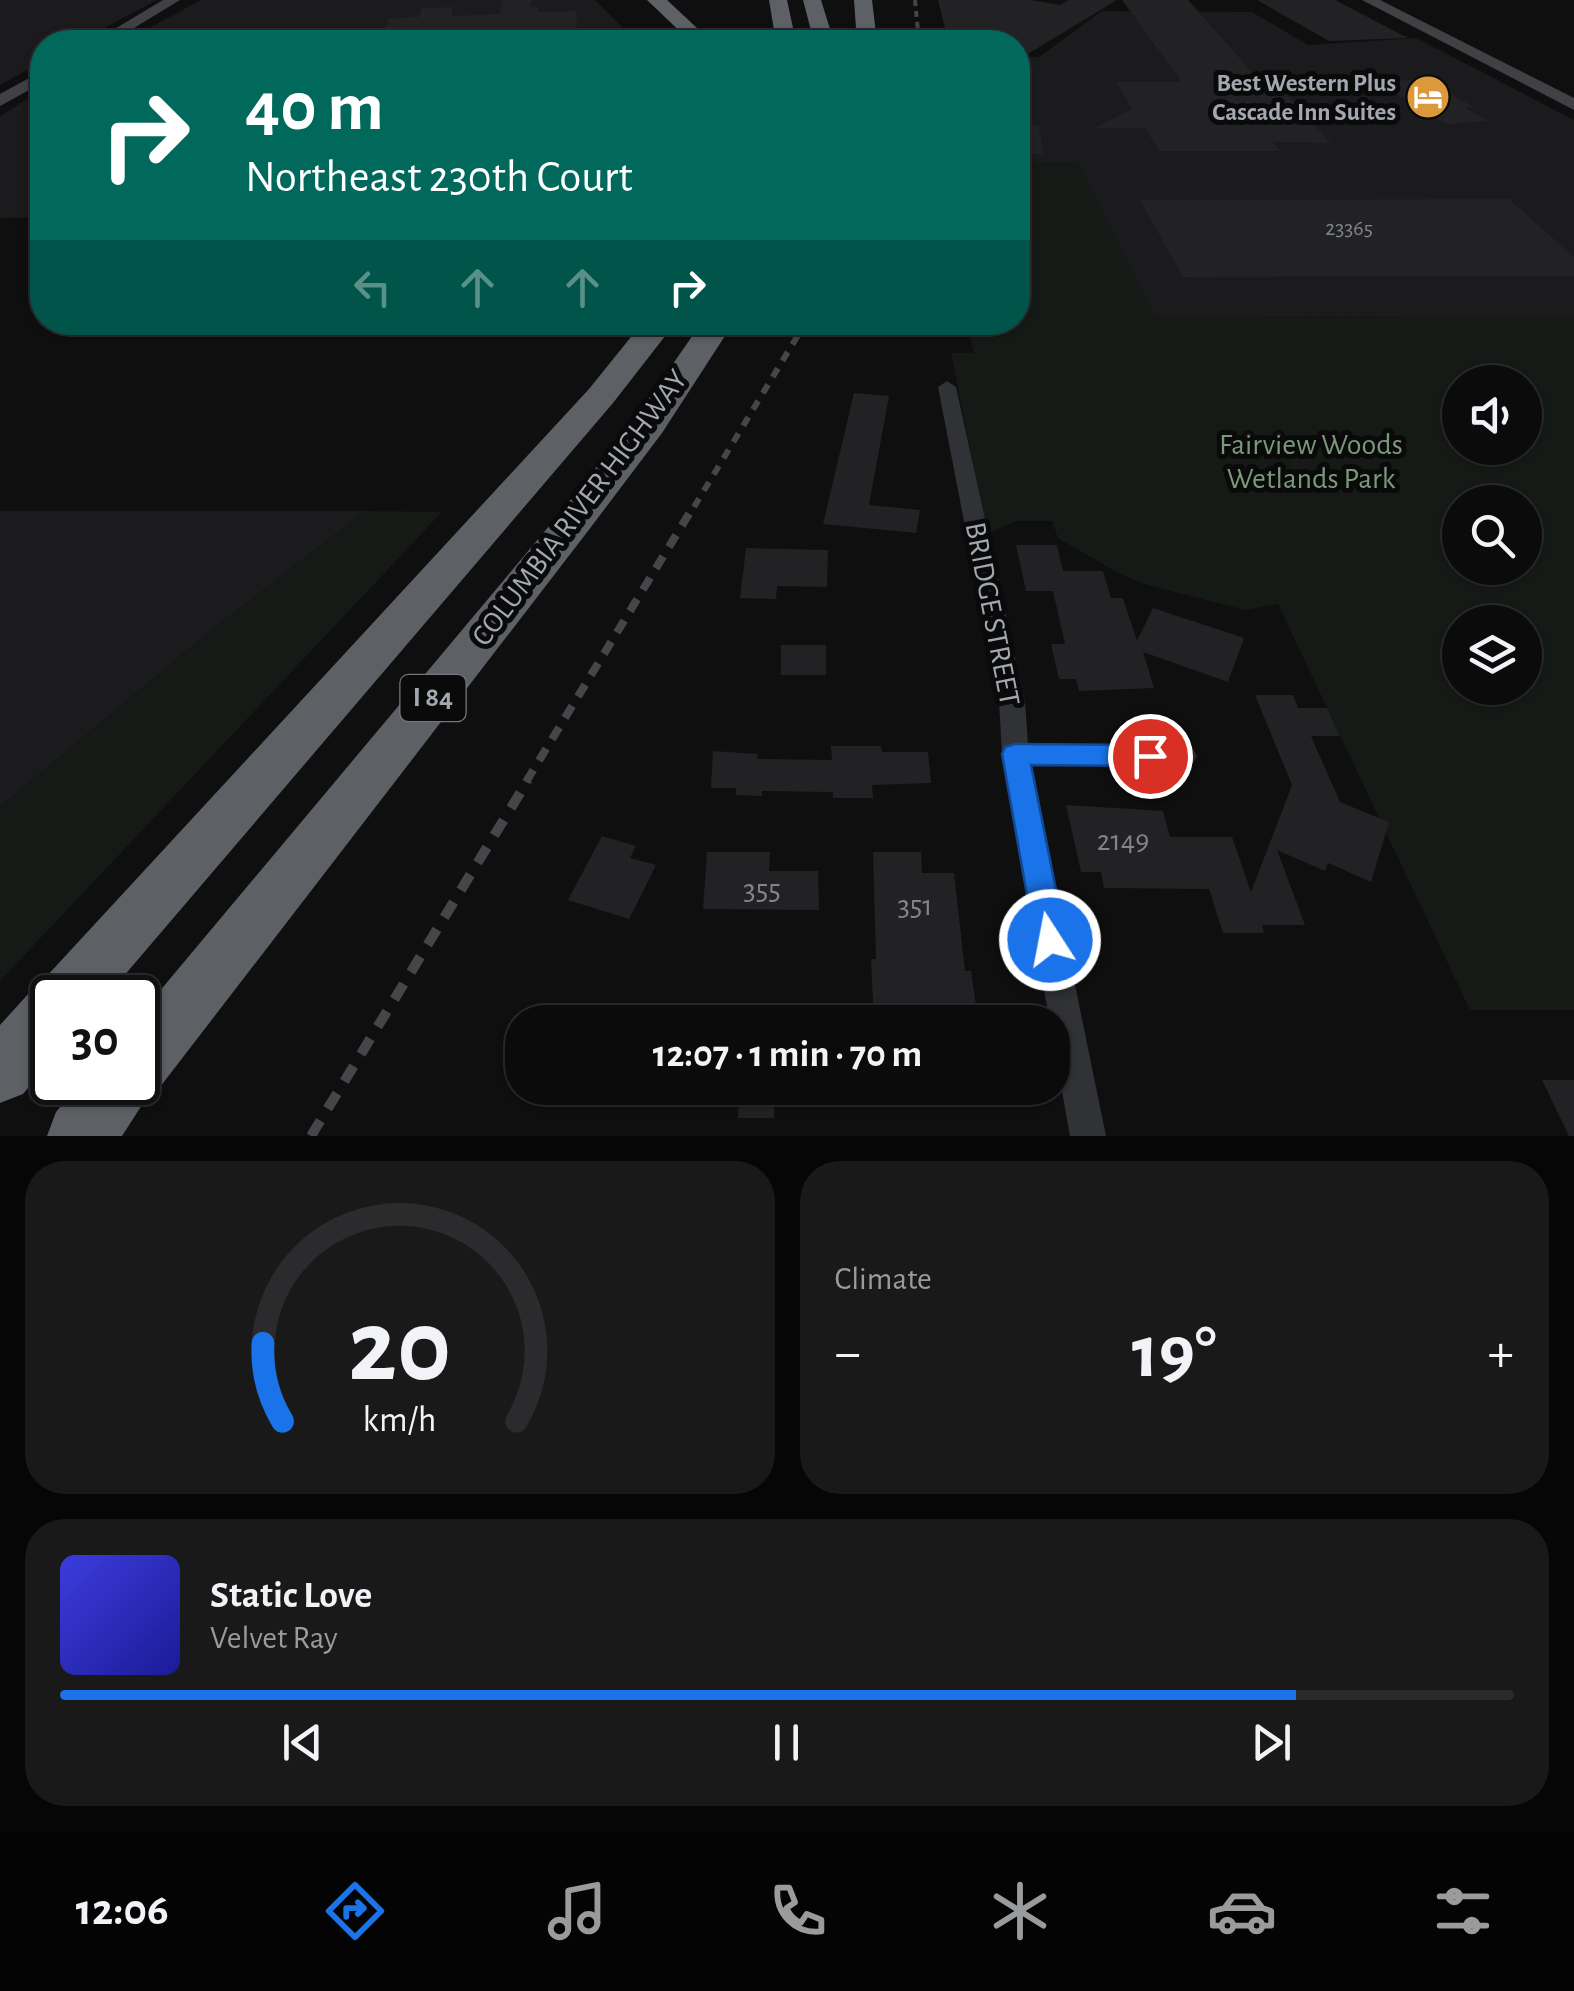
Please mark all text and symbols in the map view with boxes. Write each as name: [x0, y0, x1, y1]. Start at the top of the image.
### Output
icon: right: [80, 70, 210, 200]
place label: Best Western Plus Cascade Inn Suites: [1212, 71, 1396, 125]
text: 40 m: [245, 73, 384, 143]
hotel icon: Best Western Plus Cascade Inn Suites: [1405, 74, 1451, 120]
text: Northeast 230th Court: [245, 155, 633, 200]
house number: 23365: [1325, 217, 1373, 239]
icon: left: [345, 260, 400, 315]
icon: ahead: [450, 260, 505, 315]
icon: ahead: [555, 260, 610, 315]
icon: right: [660, 260, 715, 315]
street label: COLUMBIA RIVER HIGHWAY: [467, 364, 694, 652]
map controls: [1442, 365, 1542, 705]
button: sound: [1442, 365, 1542, 465]
park label: Fairview Woods Wetlands Park: [1219, 430, 1403, 494]
button: search: [1442, 485, 1542, 585]
street label: BRIDGE STREET: [960, 520, 1025, 709]
button: layers: [1442, 605, 1542, 705]
road number: I 84: [400, 675, 466, 721]
pin: [1108, 714, 1193, 799]
icon: arrive: [1123, 729, 1178, 784]
house number: 2149: [1097, 826, 1149, 856]
house number: 355: [743, 875, 781, 905]
position arrow: [998, 888, 1102, 992]
house number: 351: [897, 891, 933, 921]
speed limit sign: 30: [30, 975, 160, 1105]
text: 12:07 · 1 min · 70 m: [653, 1036, 922, 1074]
text: Climate: [835, 1263, 932, 1295]
text: 20: [348, 1296, 451, 1400]
text: 19°: [1132, 1316, 1217, 1391]
text: −: [835, 1326, 861, 1381]
text: +: [1488, 1326, 1514, 1381]
text: km/h: [363, 1402, 437, 1438]
text: Static Love: [210, 1577, 372, 1615]
text: Velvet Ray: [210, 1622, 338, 1654]
icon: previous: [275, 1715, 330, 1770]
icon: pause: [759, 1715, 814, 1770]
icon: next: [1244, 1715, 1299, 1770]
icon: directions: [320, 1876, 390, 1946]
icon: music: [542, 1876, 612, 1946]
icon: phone: [763, 1876, 833, 1946]
icon: climate: [985, 1876, 1055, 1946]
icon: car: [1207, 1876, 1277, 1946]
icon: filters: [1428, 1876, 1498, 1946]
text: 12:06: [76, 1888, 169, 1933]

